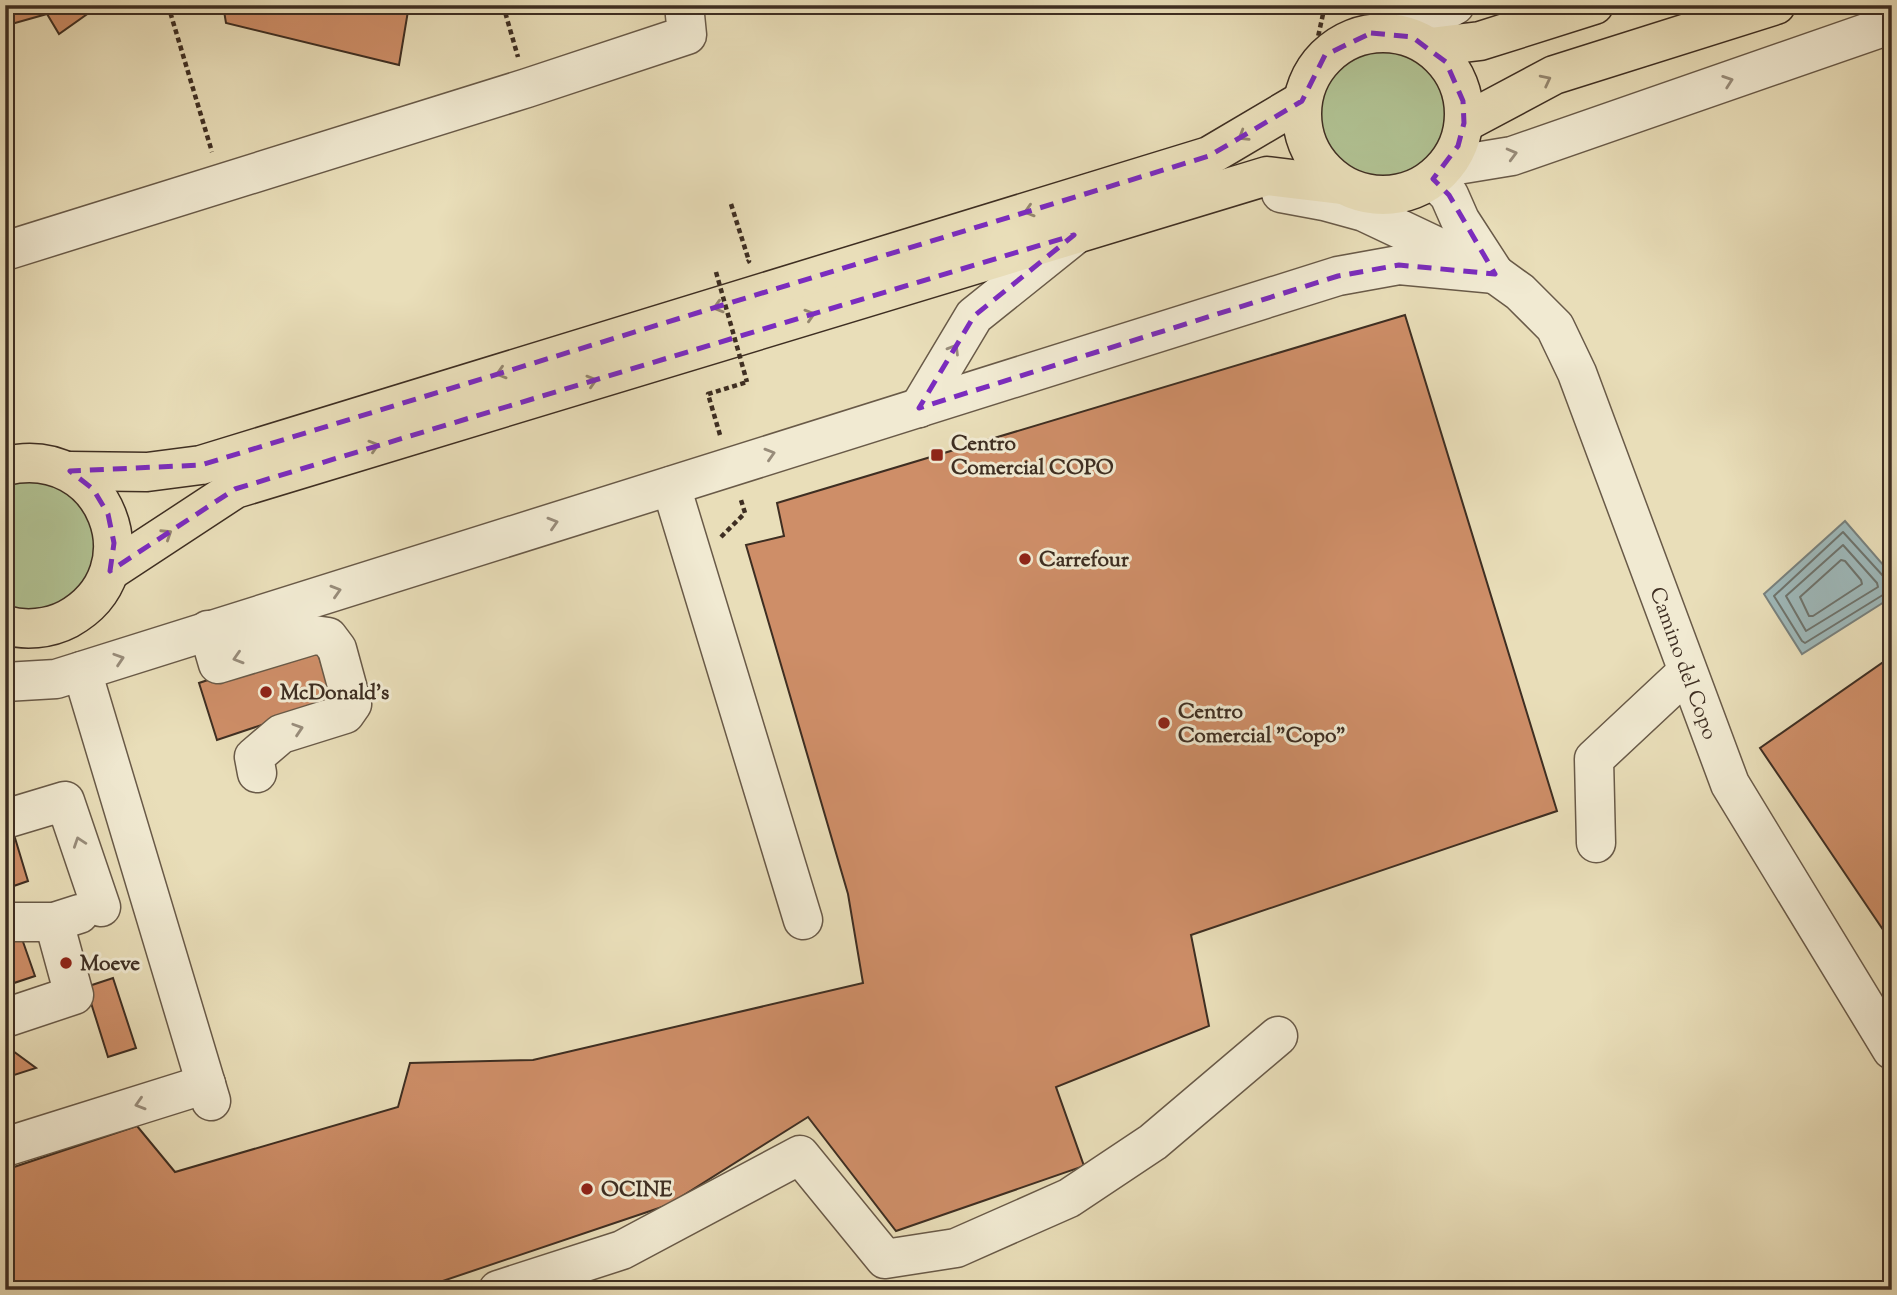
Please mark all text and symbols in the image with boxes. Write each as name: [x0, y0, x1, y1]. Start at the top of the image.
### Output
one-way arrow: [1539, 74, 1551, 88]
one-way arrow: [1721, 75, 1733, 89]
one-way arrow: [1238, 127, 1251, 140]
one-way arrow: [1506, 148, 1518, 163]
one-way arrow: [1024, 202, 1036, 217]
one-way arrow: [712, 298, 724, 313]
one-way arrow: [804, 308, 816, 323]
one-way arrow: [946, 344, 959, 357]
one-way arrow: [495, 365, 507, 380]
one-way arrow: [586, 374, 598, 389]
place label: Centro Comercial COPO: [951, 430, 1114, 484]
one-way arrow: [368, 440, 380, 455]
marker: Centro Comercial COPO: [929, 447, 945, 463]
one-way arrow: [764, 448, 776, 463]
one-way arrow: [547, 516, 559, 531]
one-way arrow: [159, 529, 172, 542]
place label: Carrefour: [1039, 546, 1129, 576]
marker: Carrefour: [1017, 551, 1033, 567]
street label: Camino del Copo: [1641, 583, 1724, 744]
one-way arrow: [330, 584, 342, 599]
one-way arrow: [232, 650, 244, 665]
one-way arrow: [113, 653, 125, 667]
place label: McDonald's: [280, 679, 389, 709]
marker: McDonald's: [258, 684, 274, 700]
place label: Centro Comercial "Copo": [1178, 698, 1346, 752]
marker: Centro Comercial "Copo": [1156, 715, 1172, 731]
one-way arrow: [291, 723, 303, 737]
one-way arrow: [73, 836, 87, 849]
place label: Moeve: [80, 950, 140, 980]
marker: Moeve: [58, 955, 74, 971]
one-way arrow: [135, 1096, 147, 1111]
place label: OCINE: [601, 1176, 673, 1206]
marker: OCINE: [579, 1181, 595, 1197]

